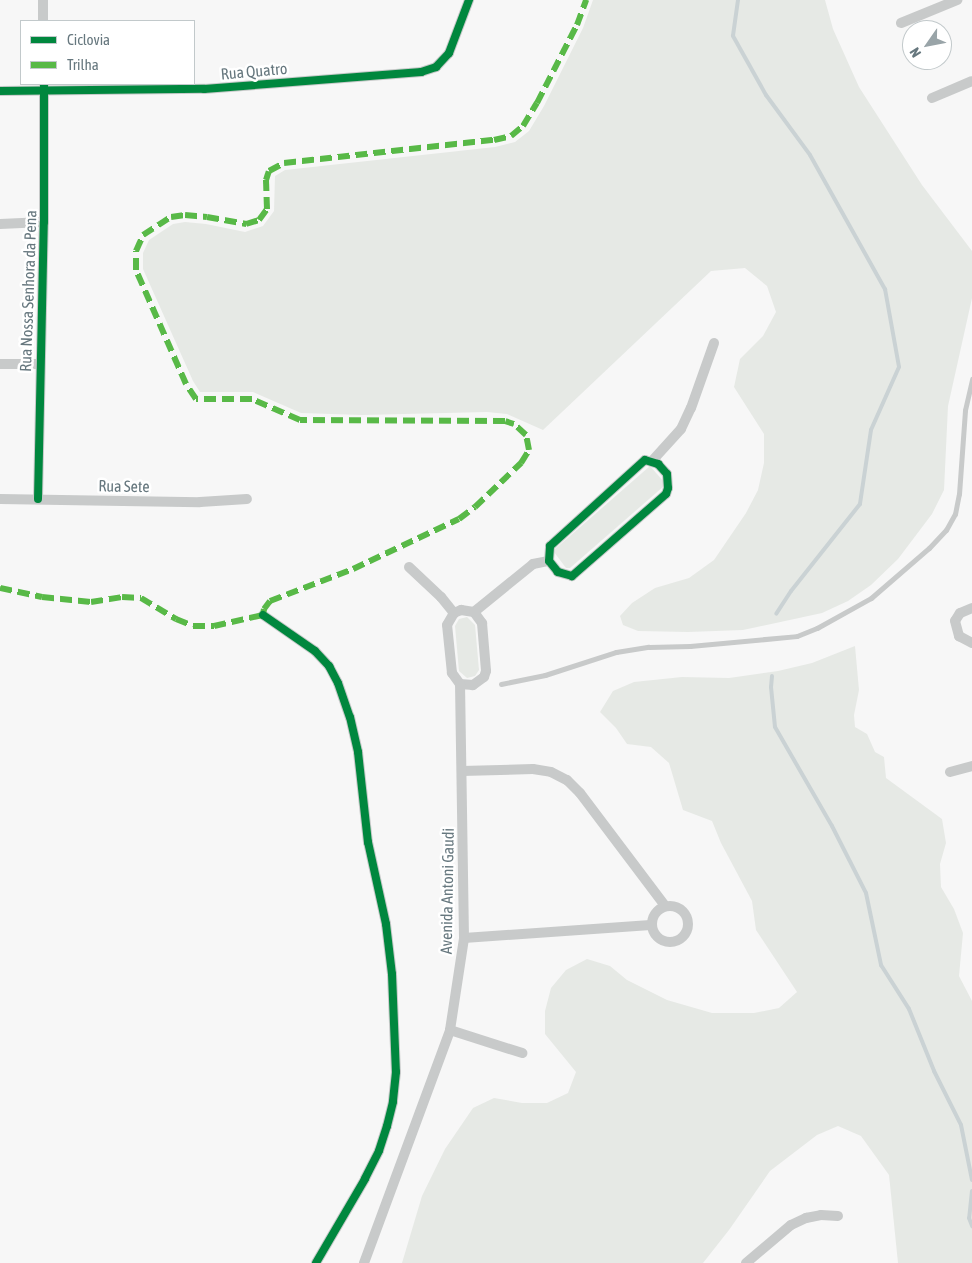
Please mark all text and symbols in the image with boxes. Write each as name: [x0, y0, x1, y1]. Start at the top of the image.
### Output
legend: [20, 20, 195, 85]
north arrow: [902, 20, 952, 70]
text: Ciclovia: [67, 31, 110, 48]
text: N: [906, 45, 924, 60]
text: Trilha: [67, 56, 99, 73]
street label: Rua Quatro: [220, 59, 288, 83]
street label: Rua Nossa Senhora da Pena: [16, 210, 40, 372]
street label: Rua Sete: [98, 476, 150, 496]
street label: Avenida Antoni Gaudi: [436, 828, 458, 954]

